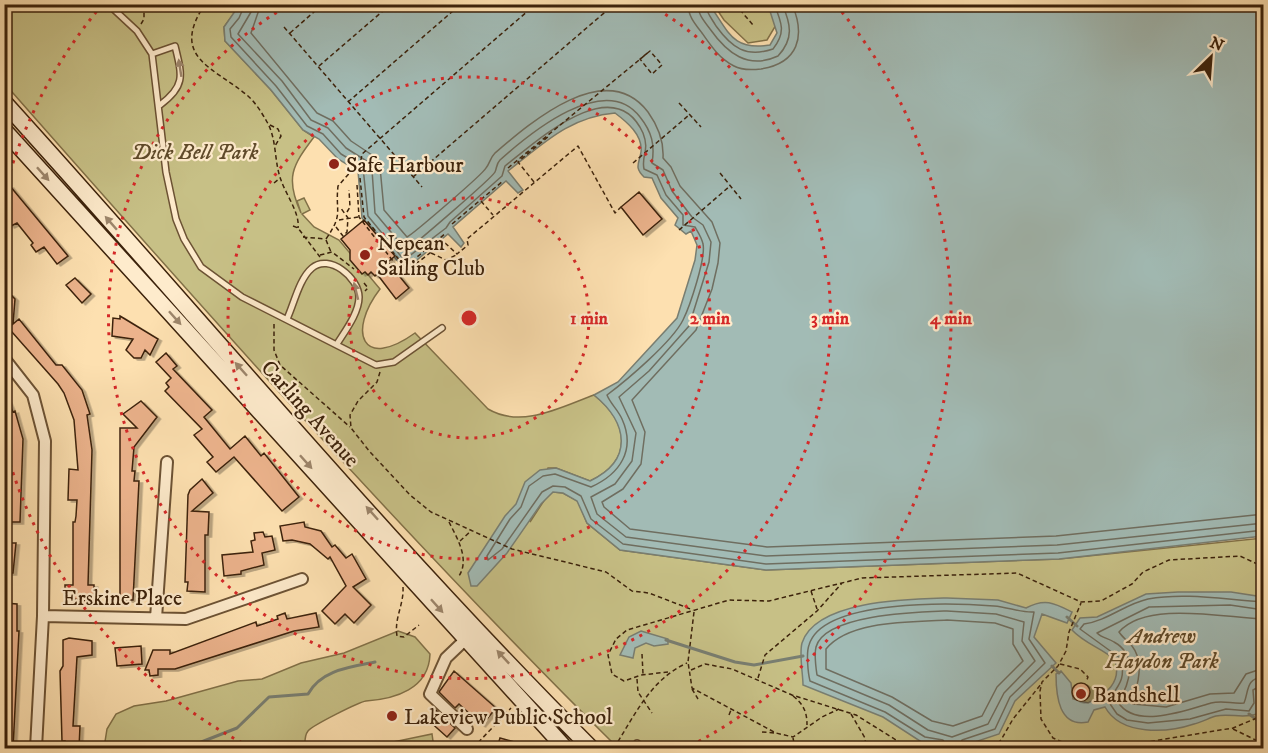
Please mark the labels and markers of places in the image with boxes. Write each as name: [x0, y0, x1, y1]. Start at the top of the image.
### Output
place label: Safe Harbour: [346, 152, 464, 179]
marker: Safe Harbour: [327, 157, 341, 171]
place label: Nepean Sailing Club: [377, 230, 485, 282]
marker: Nepean Sailing Club: [358, 248, 372, 262]
centre of rings: [459, 308, 479, 328]
place label: Bandshell: [1093, 682, 1180, 709]
marker: Bandshell: [1074, 687, 1088, 701]
place label: Lakeview Public School: [404, 704, 613, 731]
marker: Lakeview Public School: [385, 709, 399, 723]

